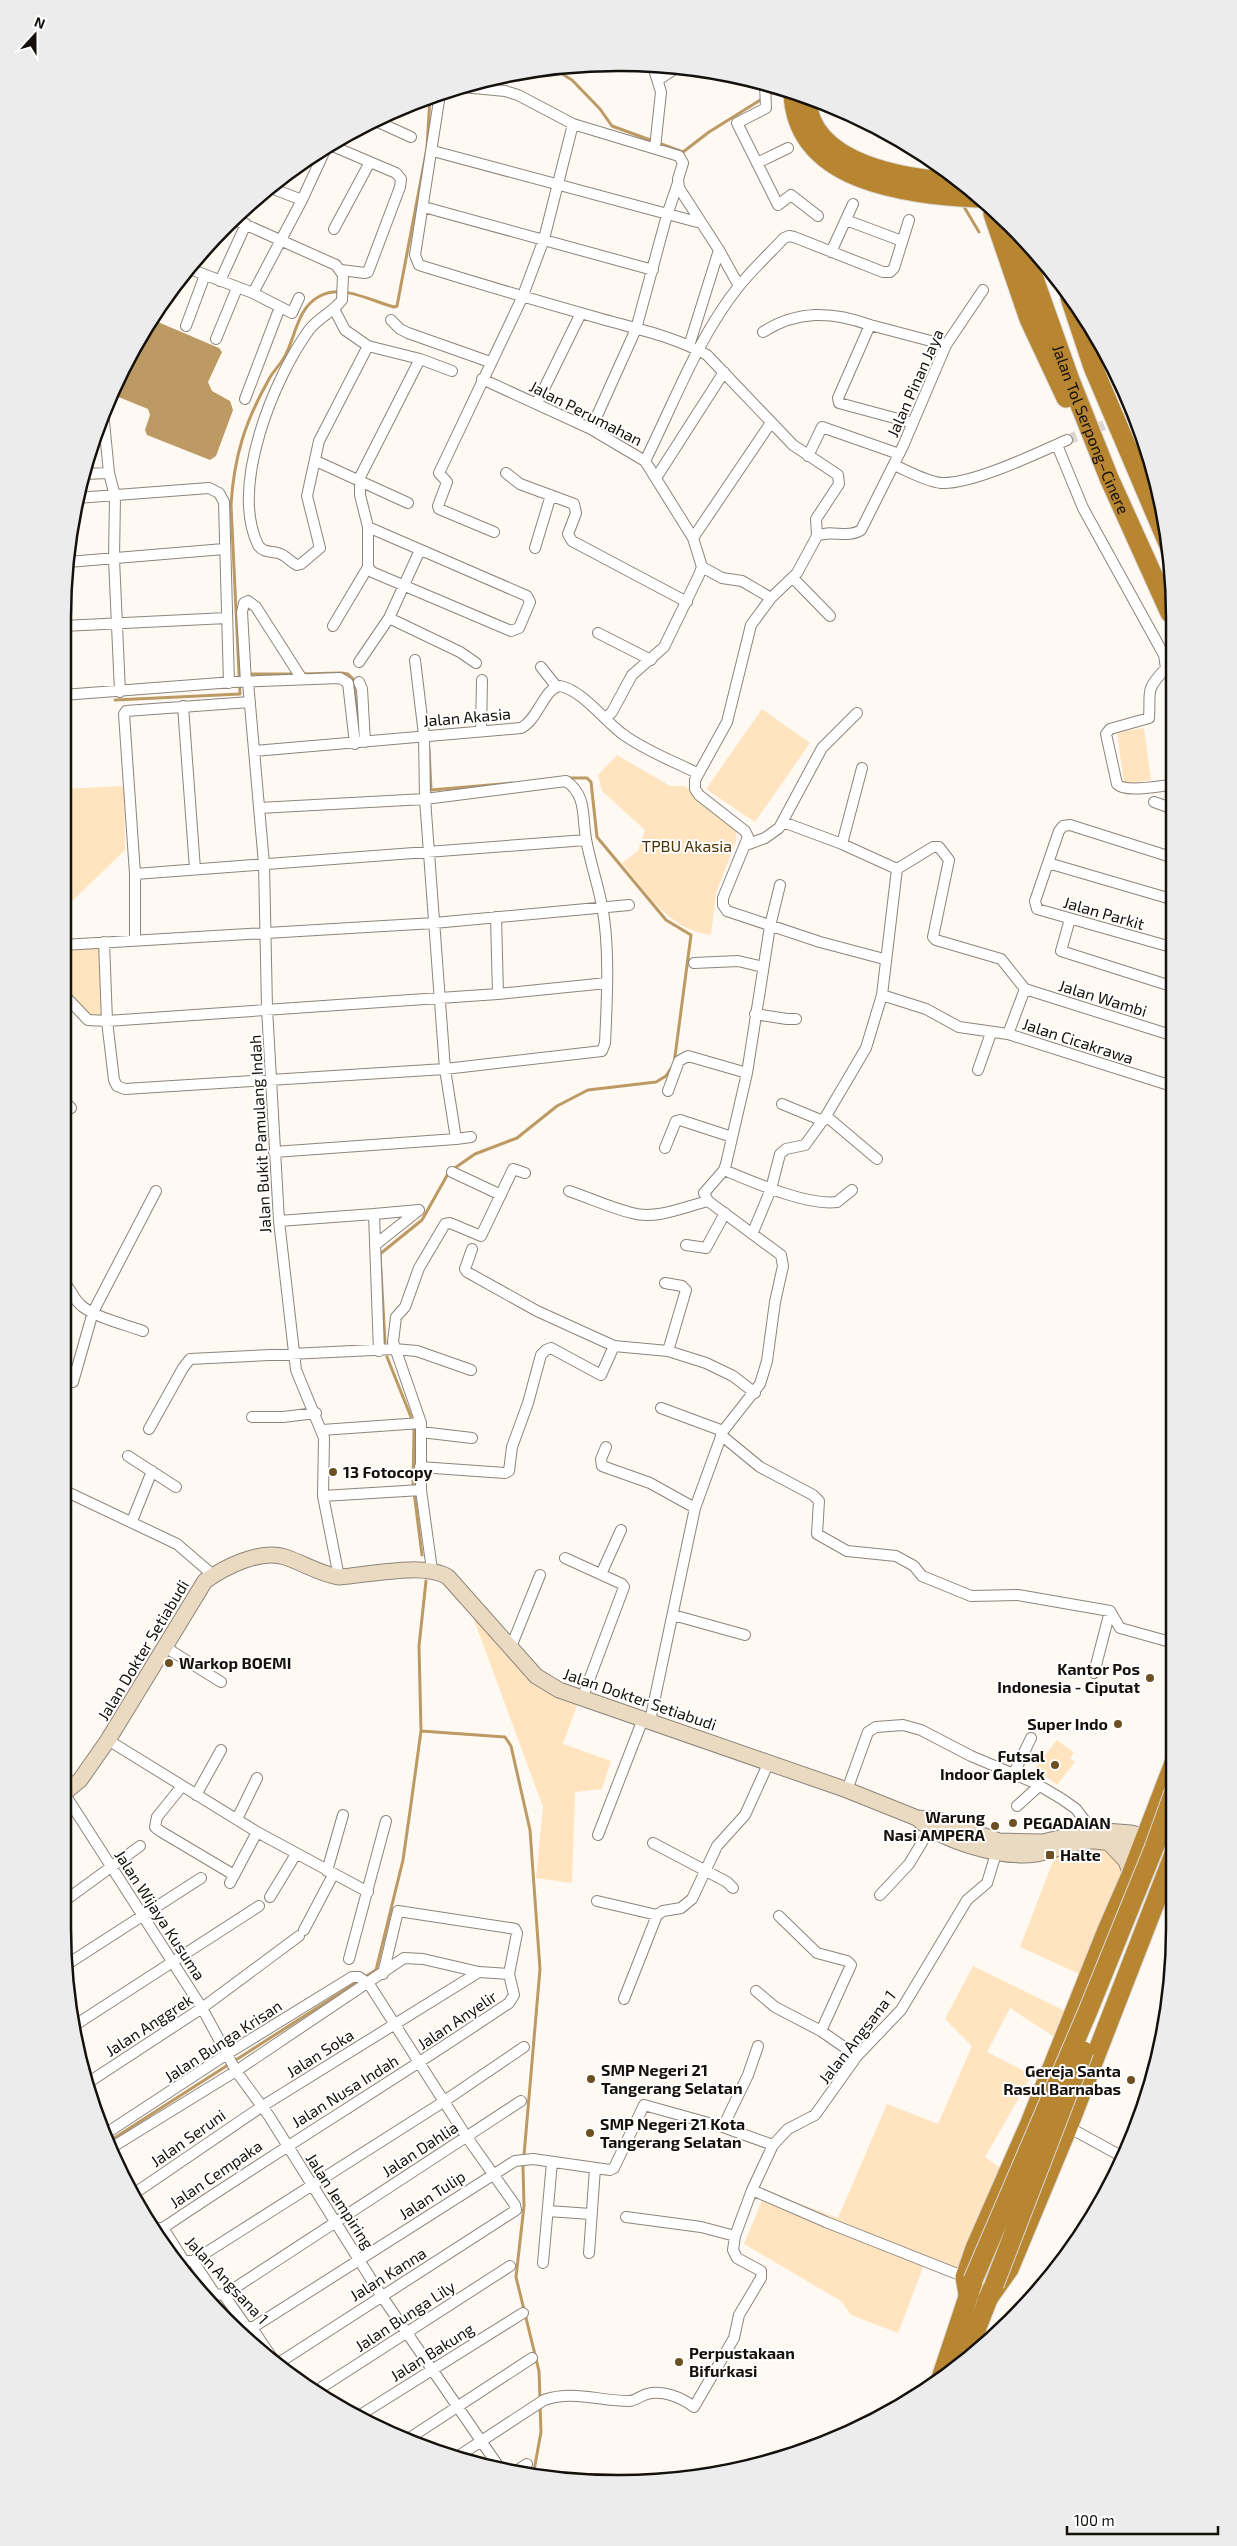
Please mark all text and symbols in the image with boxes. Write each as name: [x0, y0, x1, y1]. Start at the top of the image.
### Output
north arrow: [10, 10, 60, 60]
text: N: [32, 13, 48, 32]
street label: Jalan Pinan Jaya: [882, 326, 947, 440]
street label: Jalan Tol Serpong–Cinere: [1049, 342, 1134, 517]
street label: Jalan Perumahan: [527, 376, 646, 449]
street label: Jalan Akasia: [422, 703, 512, 730]
park label: TPBU Akasia: [642, 836, 732, 855]
street label: Jalan Parkit: [1061, 892, 1147, 933]
street label: Jalan Wambi: [1057, 975, 1150, 1020]
street label: Jalan Cicakrawa: [1020, 1014, 1136, 1067]
street label: Jalan Bukit Pamulang Indah: [245, 1034, 274, 1234]
place label: 13 Fotocopy: [343, 1462, 433, 1482]
marker: 13 Fotocopy: [327, 1466, 339, 1478]
street label: Jalan Dokter Setiabudi: [93, 1576, 192, 1723]
place label: Warkop BOEMI: [179, 1653, 291, 1672]
marker: Warkop BOEMI: [163, 1657, 175, 1669]
place label: Kantor Pos Indonesia - Ciputat: [997, 1659, 1140, 1696]
street label: Jalan Dokter Setiabudi: [561, 1663, 719, 1734]
marker: Kantor Pos Indonesia - Ciputat: [1144, 1672, 1156, 1684]
place label: Super Indo: [1027, 1714, 1108, 1733]
marker: Super Indo: [1112, 1718, 1124, 1730]
place label: Futsal Indoor Gaplek: [940, 1746, 1046, 1783]
marker: Futsal Indoor Gaplek: [1049, 1759, 1061, 1771]
place label: Warung Nasi AMPERA: [883, 1807, 986, 1844]
place label: PEGADAIAN: [1023, 1813, 1111, 1832]
marker: PEGADAIAN: [1007, 1817, 1019, 1829]
marker: Warung Nasi AMPERA: [989, 1820, 1001, 1832]
place label: Halte: [1060, 1845, 1101, 1864]
street label: Jalan Wijaya Kusuma: [110, 1846, 210, 1984]
marker: Halte: [1044, 1849, 1056, 1861]
street label: Jalan Anyelir: [413, 1986, 500, 2053]
street label: Jalan Angsana 1: [814, 1986, 899, 2087]
street label: Jalan Anggrek: [102, 1989, 196, 2060]
street label: Jalan Bunga Krisan: [160, 1996, 285, 2086]
street label: Jalan Soka: [283, 2024, 357, 2081]
street label: Jalan Nusa Indah: [288, 2050, 402, 2131]
place label: SMP Negeri 21 Tangerang Selatan: [601, 2060, 743, 2097]
place label: Gereja Santa Rasul Barnabas: [1003, 2061, 1121, 2098]
marker: SMP Negeri 21 Tangerang Selatan: [585, 2073, 597, 2085]
marker: Gereja Santa Rasul Barnabas: [1125, 2074, 1137, 2086]
street label: Jalan Seruni: [147, 2105, 229, 2170]
place label: SMP Negeri 21 Kota Tangerang Selatan: [600, 2114, 745, 2151]
street label: Jalan Dahlia: [378, 2117, 461, 2180]
marker: SMP Negeri 21 Kota Tangerang Selatan: [584, 2127, 596, 2139]
street label: Jalan Cempaka: [166, 2136, 266, 2211]
street label: Jalan Jempiring: [302, 2149, 378, 2252]
street label: Jalan Tulip: [395, 2166, 468, 2223]
street label: Jalan Angsana 1: [182, 2232, 273, 2328]
street label: Jalan Kanna: [346, 2243, 429, 2304]
street label: Jalan Bunga Lily: [351, 2276, 459, 2355]
street label: Jalan Bakung: [386, 2318, 477, 2385]
place label: Perpustakaan Bifurkasi: [689, 2343, 795, 2380]
marker: Perpustakaan Bifurkasi: [673, 2356, 685, 2368]
scale bar: [1067, 2504, 1218, 2536]
text: 100 m: [1074, 2511, 1115, 2529]

